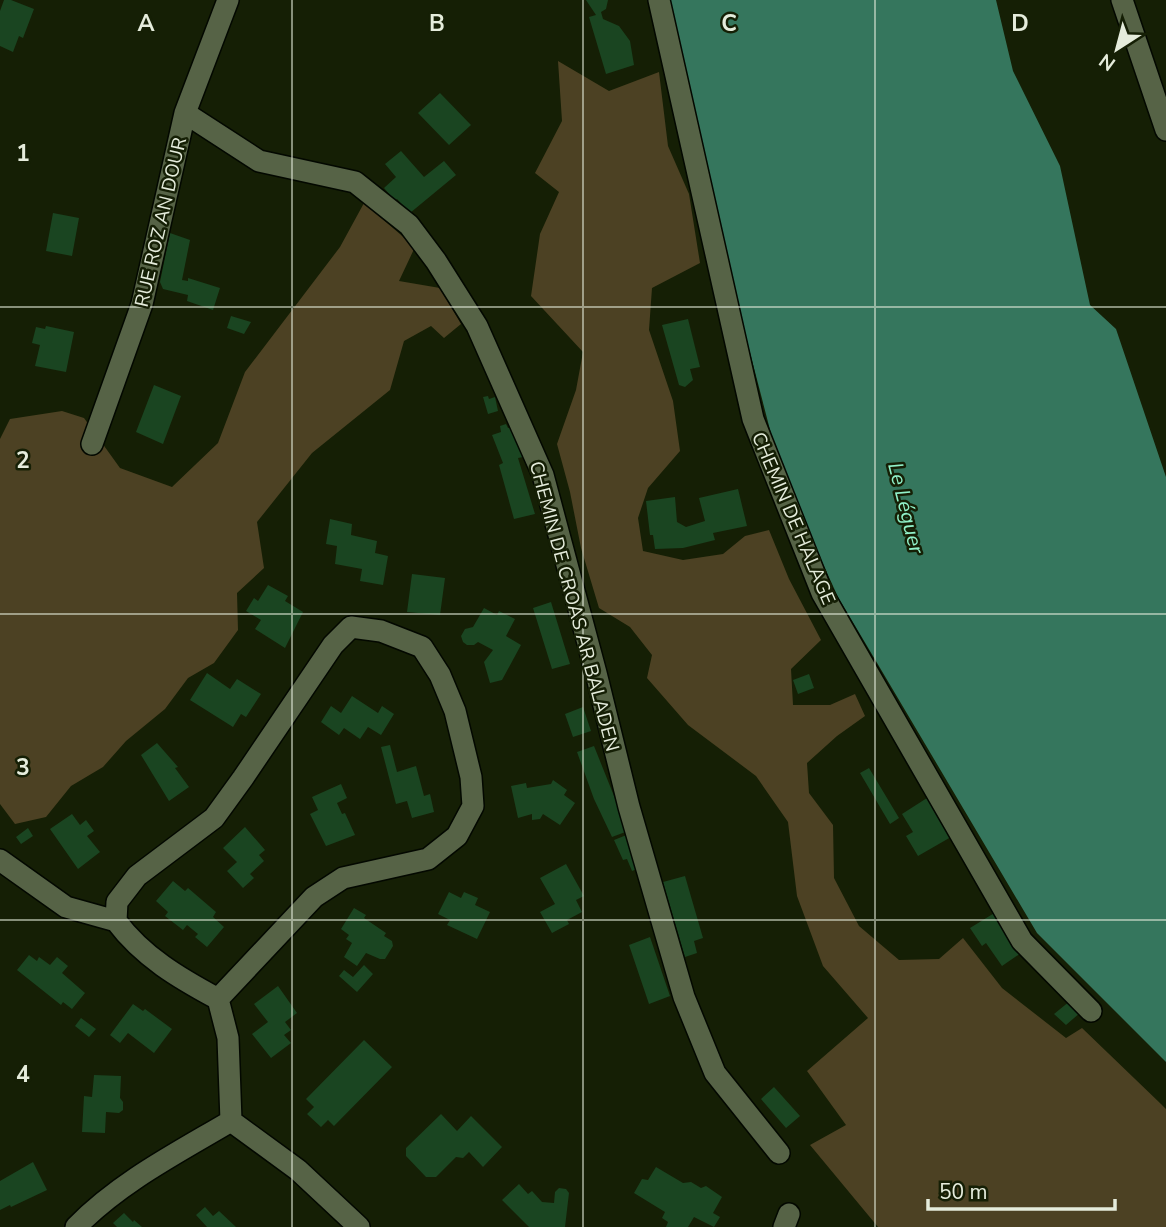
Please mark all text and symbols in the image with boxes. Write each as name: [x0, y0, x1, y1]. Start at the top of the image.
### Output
text: A: [137, 8, 155, 39]
text: B: [429, 8, 445, 39]
text: C: [721, 8, 737, 39]
text: D: [1011, 8, 1029, 39]
north arrow: [1082, 14, 1152, 84]
text: N: [1094, 47, 1121, 77]
street label: RUE ROZ AN DOUR: [129, 135, 193, 310]
text: 1: [16, 138, 30, 169]
street label: CHEMIN DE HALAGE: [745, 428, 841, 609]
text: 2: [16, 445, 30, 476]
street label: CHEMIN DE CROAS AR BALADEN: [523, 458, 625, 754]
water label: Le Léguer: [881, 459, 931, 557]
text: 3: [16, 752, 30, 783]
text: 4: [16, 1059, 30, 1090]
scale bar: [928, 1168, 1115, 1212]
text: 50 m: [939, 1178, 988, 1206]

